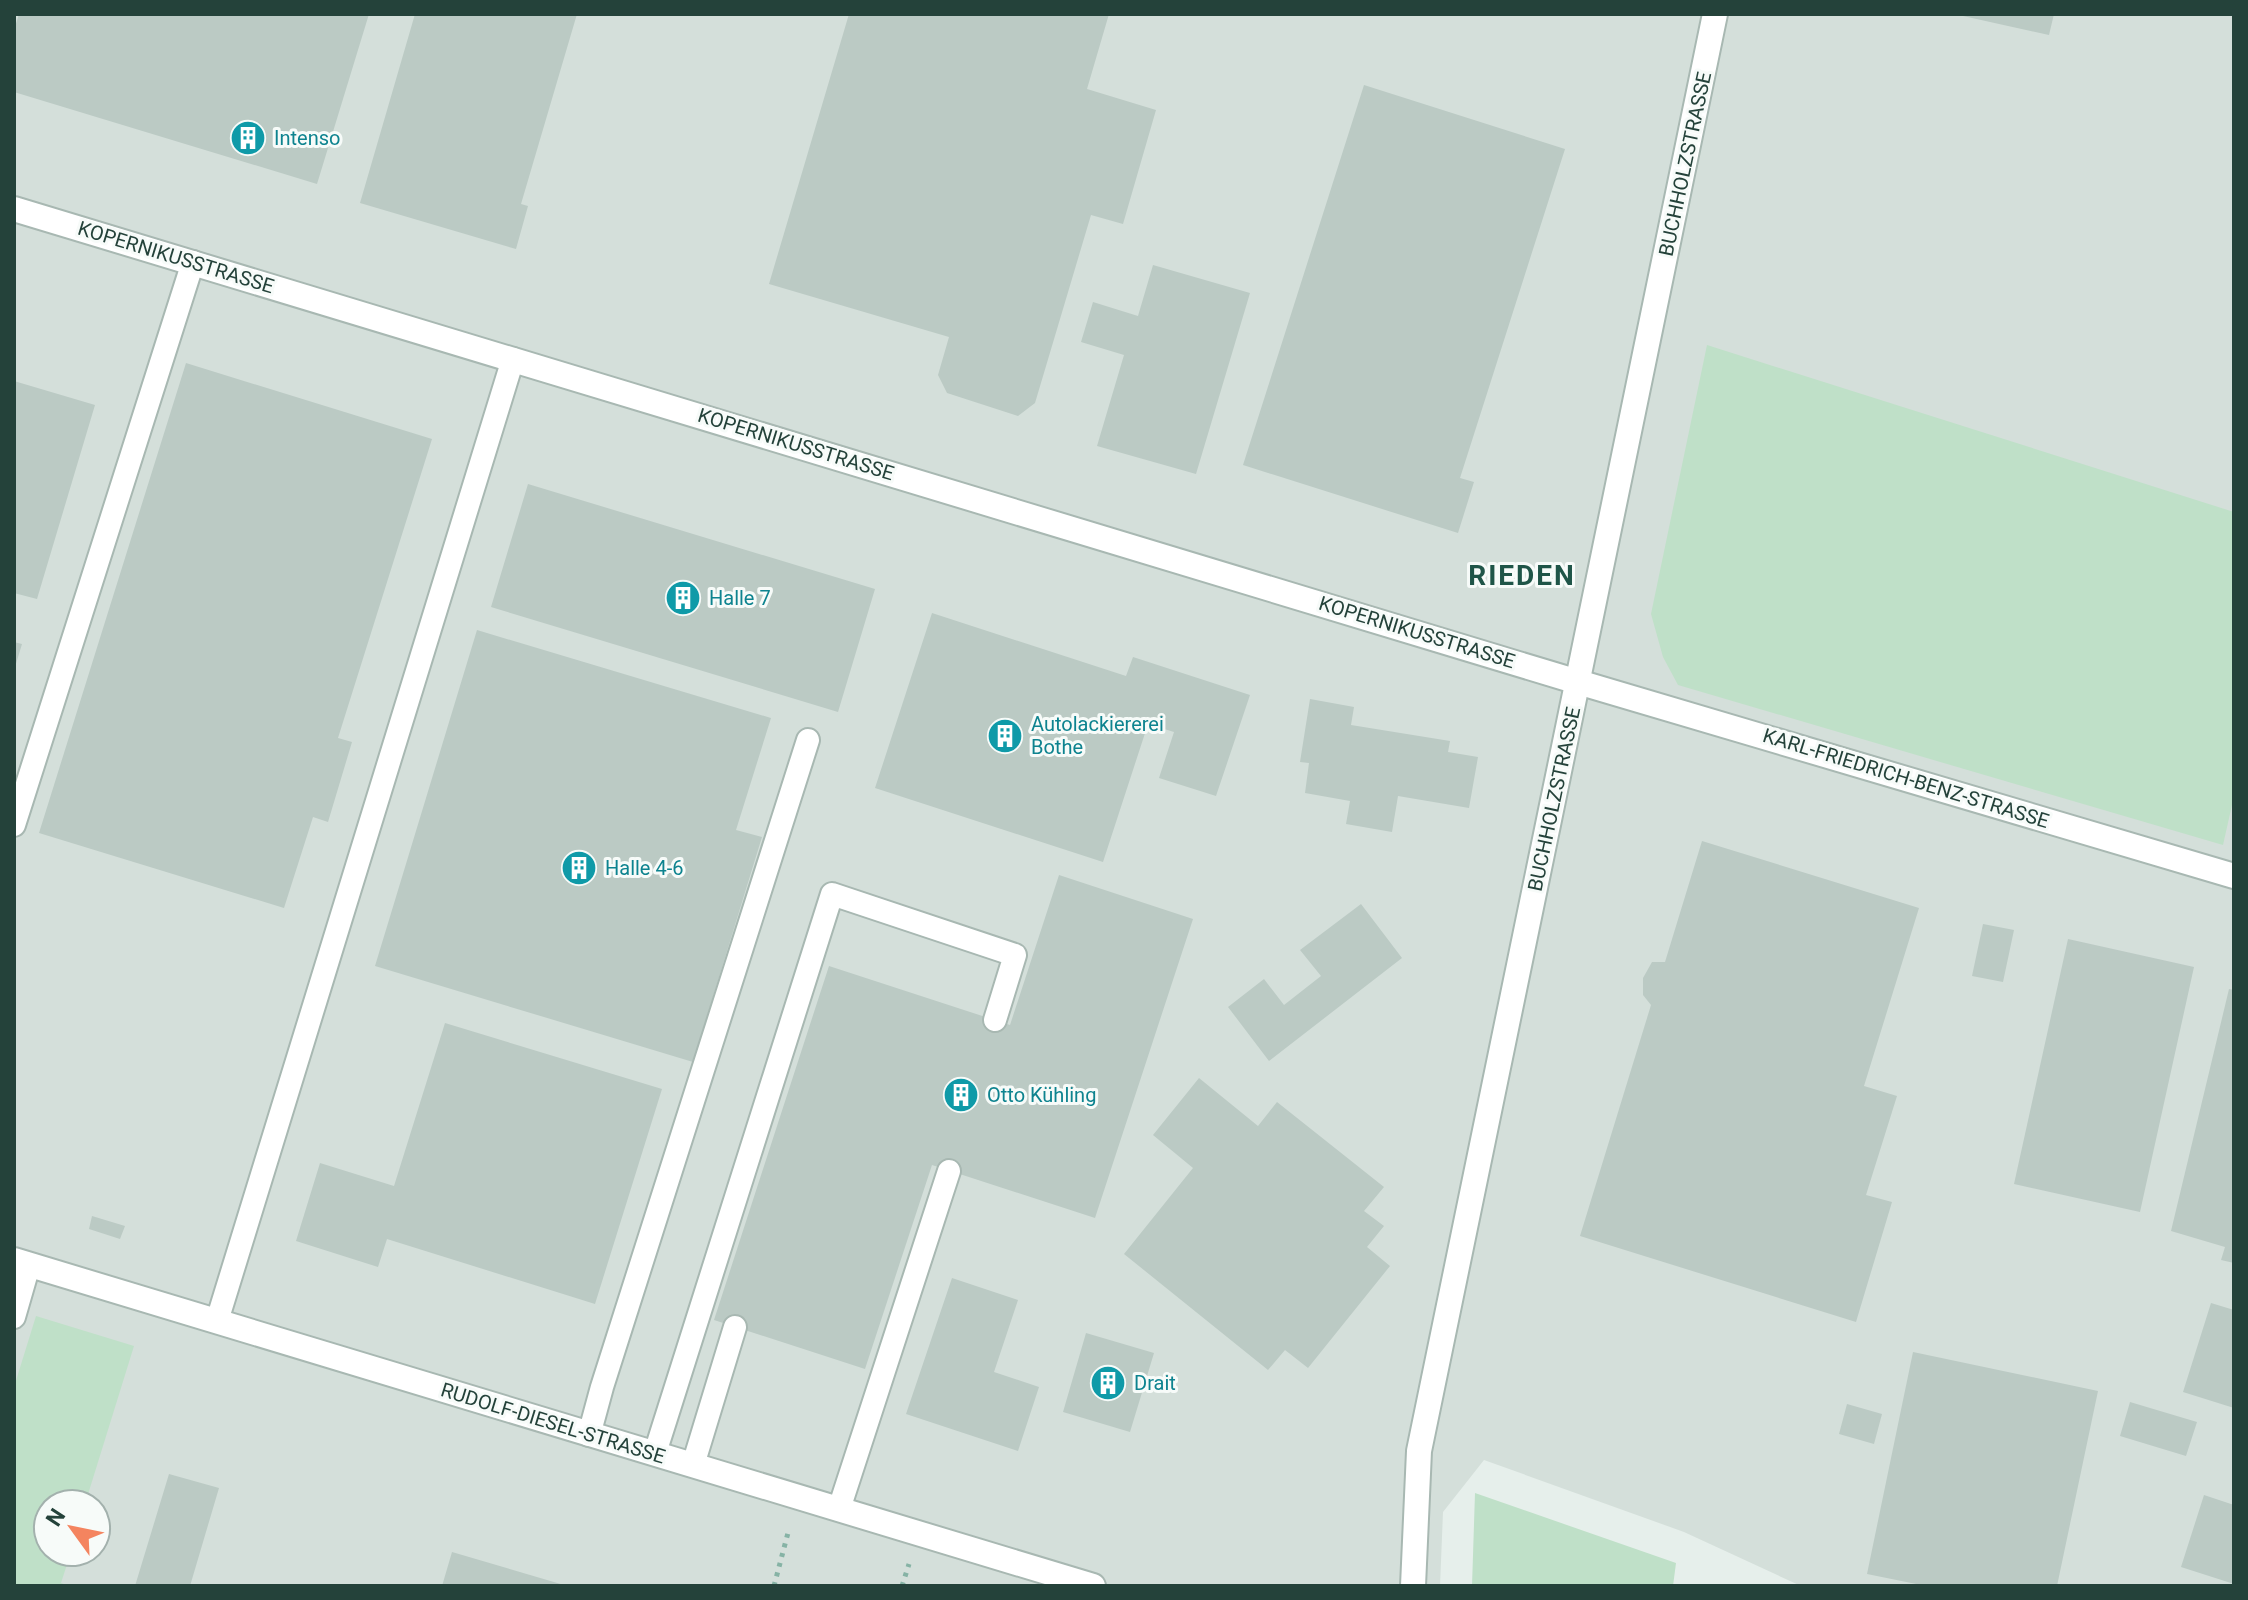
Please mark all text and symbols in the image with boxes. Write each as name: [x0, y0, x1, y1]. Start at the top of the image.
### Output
street label: BUCHHOLZSTRASSE: [1654, 70, 1716, 258]
building icon: Intenso: [229, 119, 267, 157]
place label: Intenso: [274, 126, 340, 150]
street label: KOPERNIKUSSTRASSE: [75, 216, 277, 298]
street label: KOPERNIKUSSTRASSE: [695, 403, 897, 485]
district label: RIEDEN: [1468, 559, 1576, 592]
building icon: Halle 7: [664, 579, 702, 617]
place label: Halle 7: [709, 586, 771, 610]
street label: KOPERNIKUSSTRASSE: [1316, 591, 1518, 673]
street label: BUCHHOLZSTRASSE: [1523, 705, 1585, 893]
place label: Autolackiererei Bothe: [1031, 712, 1164, 759]
building icon: Autolackiererei Bothe: [986, 717, 1024, 755]
street label: KARL-FRIEDRICH-BENZ-STRASSE: [1760, 723, 2052, 833]
building icon: Halle 4-6: [560, 849, 598, 887]
place label: Halle 4-6: [605, 856, 683, 880]
building icon: Otto Kühling: [942, 1076, 980, 1114]
place label: Otto Kühling: [987, 1083, 1096, 1107]
building icon: Drait: [1089, 1364, 1127, 1402]
place label: Drait: [1134, 1371, 1176, 1395]
street label: RUDOLF-DIESEL-STRASSE: [438, 1377, 668, 1469]
north arrow: [32, 1488, 112, 1568]
text: N: [41, 1504, 70, 1531]

